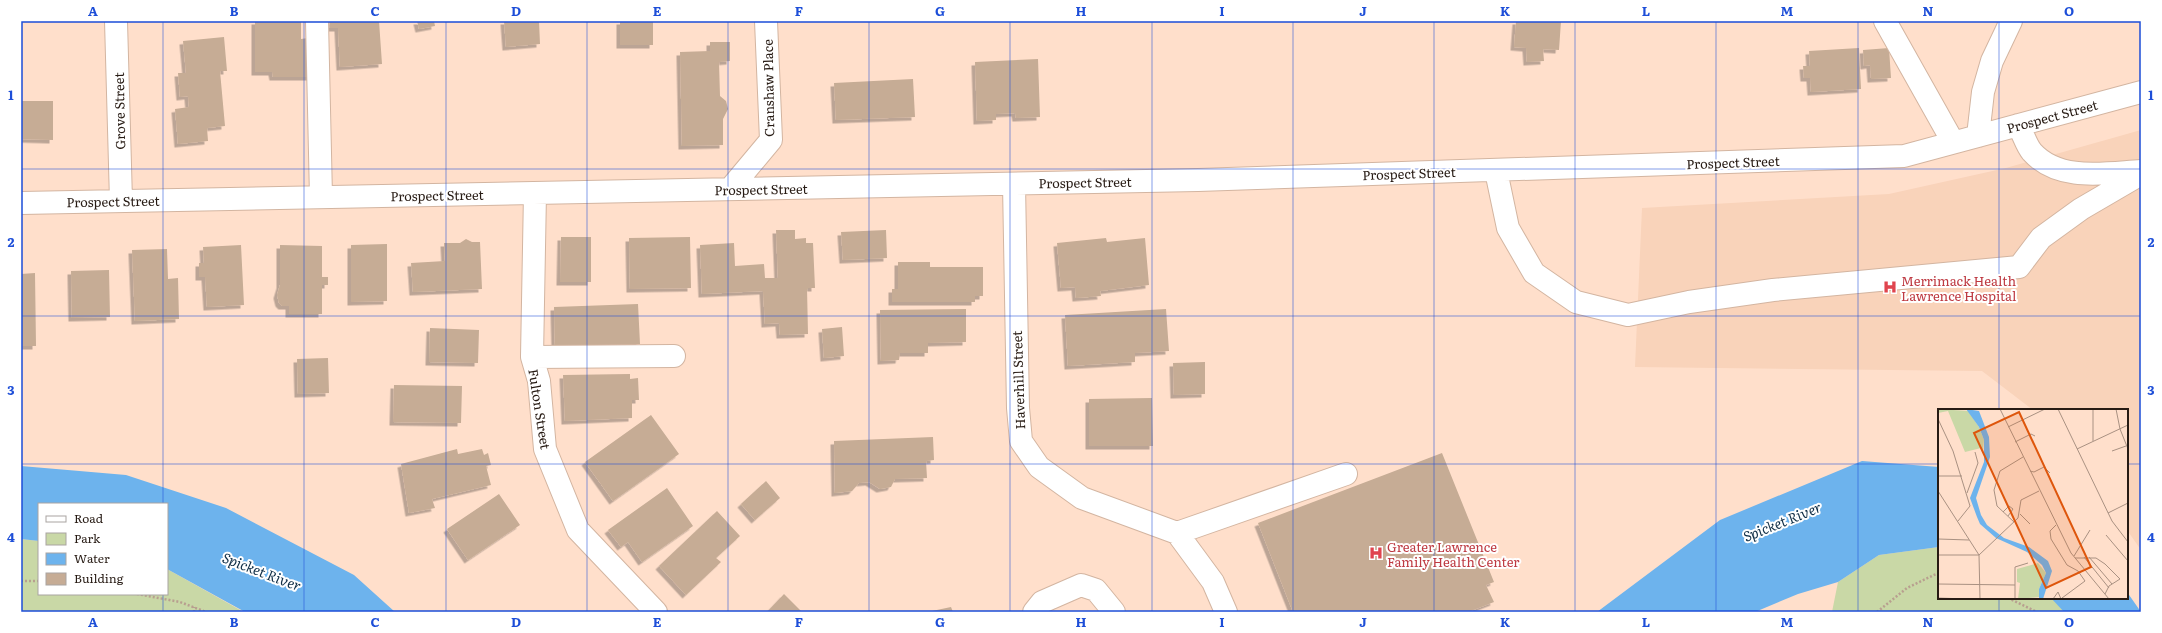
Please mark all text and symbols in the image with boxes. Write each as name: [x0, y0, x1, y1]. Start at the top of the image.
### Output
text: A: [88, 1, 98, 20]
text: B: [230, 1, 239, 20]
text: C: [370, 1, 380, 20]
text: D: [511, 1, 521, 20]
text: E: [653, 1, 662, 20]
text: F: [795, 1, 803, 20]
text: G: [935, 1, 945, 20]
text: H: [1076, 1, 1087, 20]
text: I: [1219, 1, 1225, 20]
text: J: [1359, 1, 1367, 20]
text: K: [1500, 1, 1511, 20]
text: L: [1642, 1, 1650, 20]
text: M: [1781, 1, 1794, 20]
text: N: [1923, 1, 1934, 20]
text: O: [2064, 1, 2074, 20]
street label: Cranshaw Place: [758, 39, 778, 137]
street label: Grove Street: [109, 72, 129, 150]
text: 1: [8, 85, 14, 104]
text: 1: [2148, 85, 2154, 104]
street label: Prospect Street: [2004, 95, 2100, 137]
street label: Prospect Street: [1686, 151, 1781, 173]
street label: Prospect Street: [1362, 162, 1457, 184]
street label: Prospect Street: [1038, 172, 1133, 192]
street label: Prospect Street: [714, 179, 809, 199]
street label: Prospect Street: [390, 185, 485, 205]
street label: Prospect Street: [66, 191, 161, 211]
text: 2: [8, 232, 15, 251]
text: 2: [2148, 232, 2155, 251]
place label: Merrimack Health Lawrence Hospital: [1901, 271, 2017, 305]
hospital icon: Merrimack Health Lawrence Hospital: [1882, 279, 1898, 295]
street label: Haverhill Street: [1007, 330, 1029, 430]
street label: Fulton Street: [524, 367, 556, 451]
text: 3: [7, 380, 15, 399]
text: 3: [2147, 380, 2155, 399]
inset map: [1938, 409, 2128, 599]
water label: Spicket River: [1740, 496, 1825, 546]
legend: [38, 503, 168, 595]
text: Road: [74, 509, 104, 527]
text: 4: [7, 527, 15, 546]
text: 4: [2147, 527, 2155, 546]
text: Park: [74, 529, 101, 547]
place label: Greater Lawrence Family Health Center: [1387, 537, 1520, 571]
hospital icon: Greater Lawrence Family Health Center: [1368, 545, 1384, 561]
water label: Spicket River: [220, 547, 305, 595]
text: Water: [74, 549, 110, 567]
text: Building: [74, 569, 124, 587]
text: A: [88, 612, 98, 631]
text: B: [230, 612, 239, 631]
text: C: [370, 612, 380, 631]
text: D: [511, 612, 521, 631]
text: E: [653, 612, 662, 631]
text: F: [795, 612, 803, 631]
text: G: [935, 612, 945, 631]
text: H: [1076, 612, 1087, 631]
text: I: [1219, 612, 1225, 631]
text: J: [1359, 612, 1367, 631]
text: K: [1500, 612, 1511, 631]
text: L: [1642, 612, 1650, 631]
text: M: [1781, 612, 1794, 631]
text: N: [1923, 612, 1934, 631]
text: O: [2064, 612, 2074, 631]

